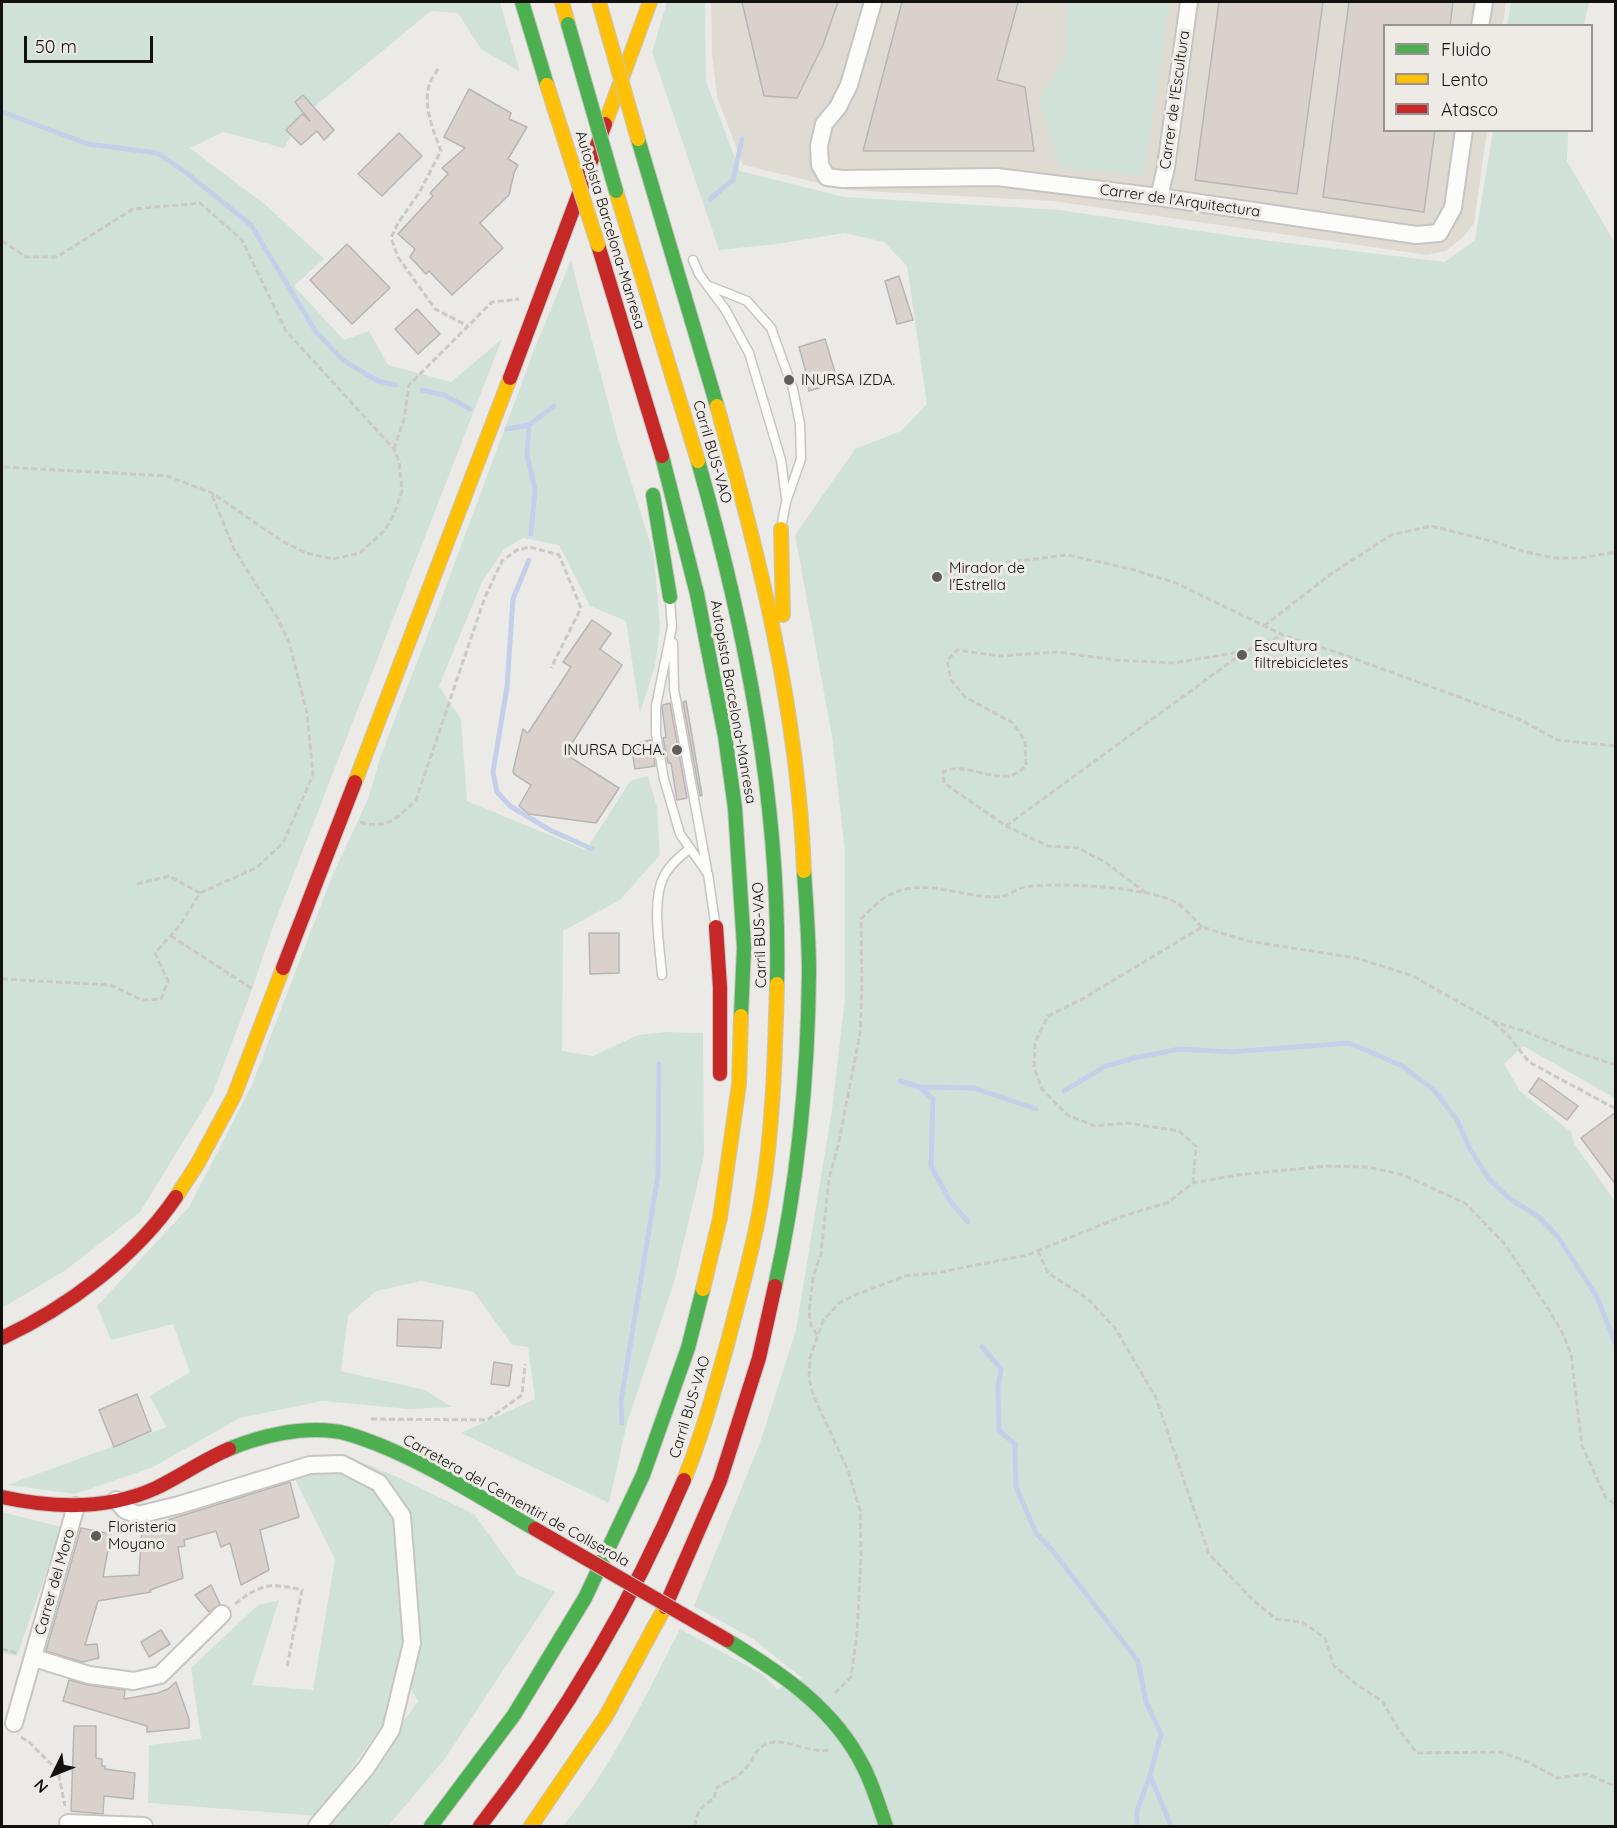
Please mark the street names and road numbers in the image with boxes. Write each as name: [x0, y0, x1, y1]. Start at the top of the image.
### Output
street label: Carrer de l'Escultura: [1156, 29, 1194, 171]
street label: Autopista Barcelona-Manresa: [571, 129, 649, 331]
street label: Carrer de l'Arquitectura: [1099, 181, 1261, 221]
street label: Carril BUS-VAO: [689, 398, 735, 506]
street label: Autopista Barcelona-Manresa: [706, 599, 760, 805]
street label: Carril BUS-VAO: [749, 882, 771, 988]
street label: Carril BUS-VAO: [666, 1354, 714, 1460]
street label: Carretera del Cementiri de Collserola: [400, 1431, 632, 1571]
street label: Carrer del Moro: [31, 1527, 79, 1637]

